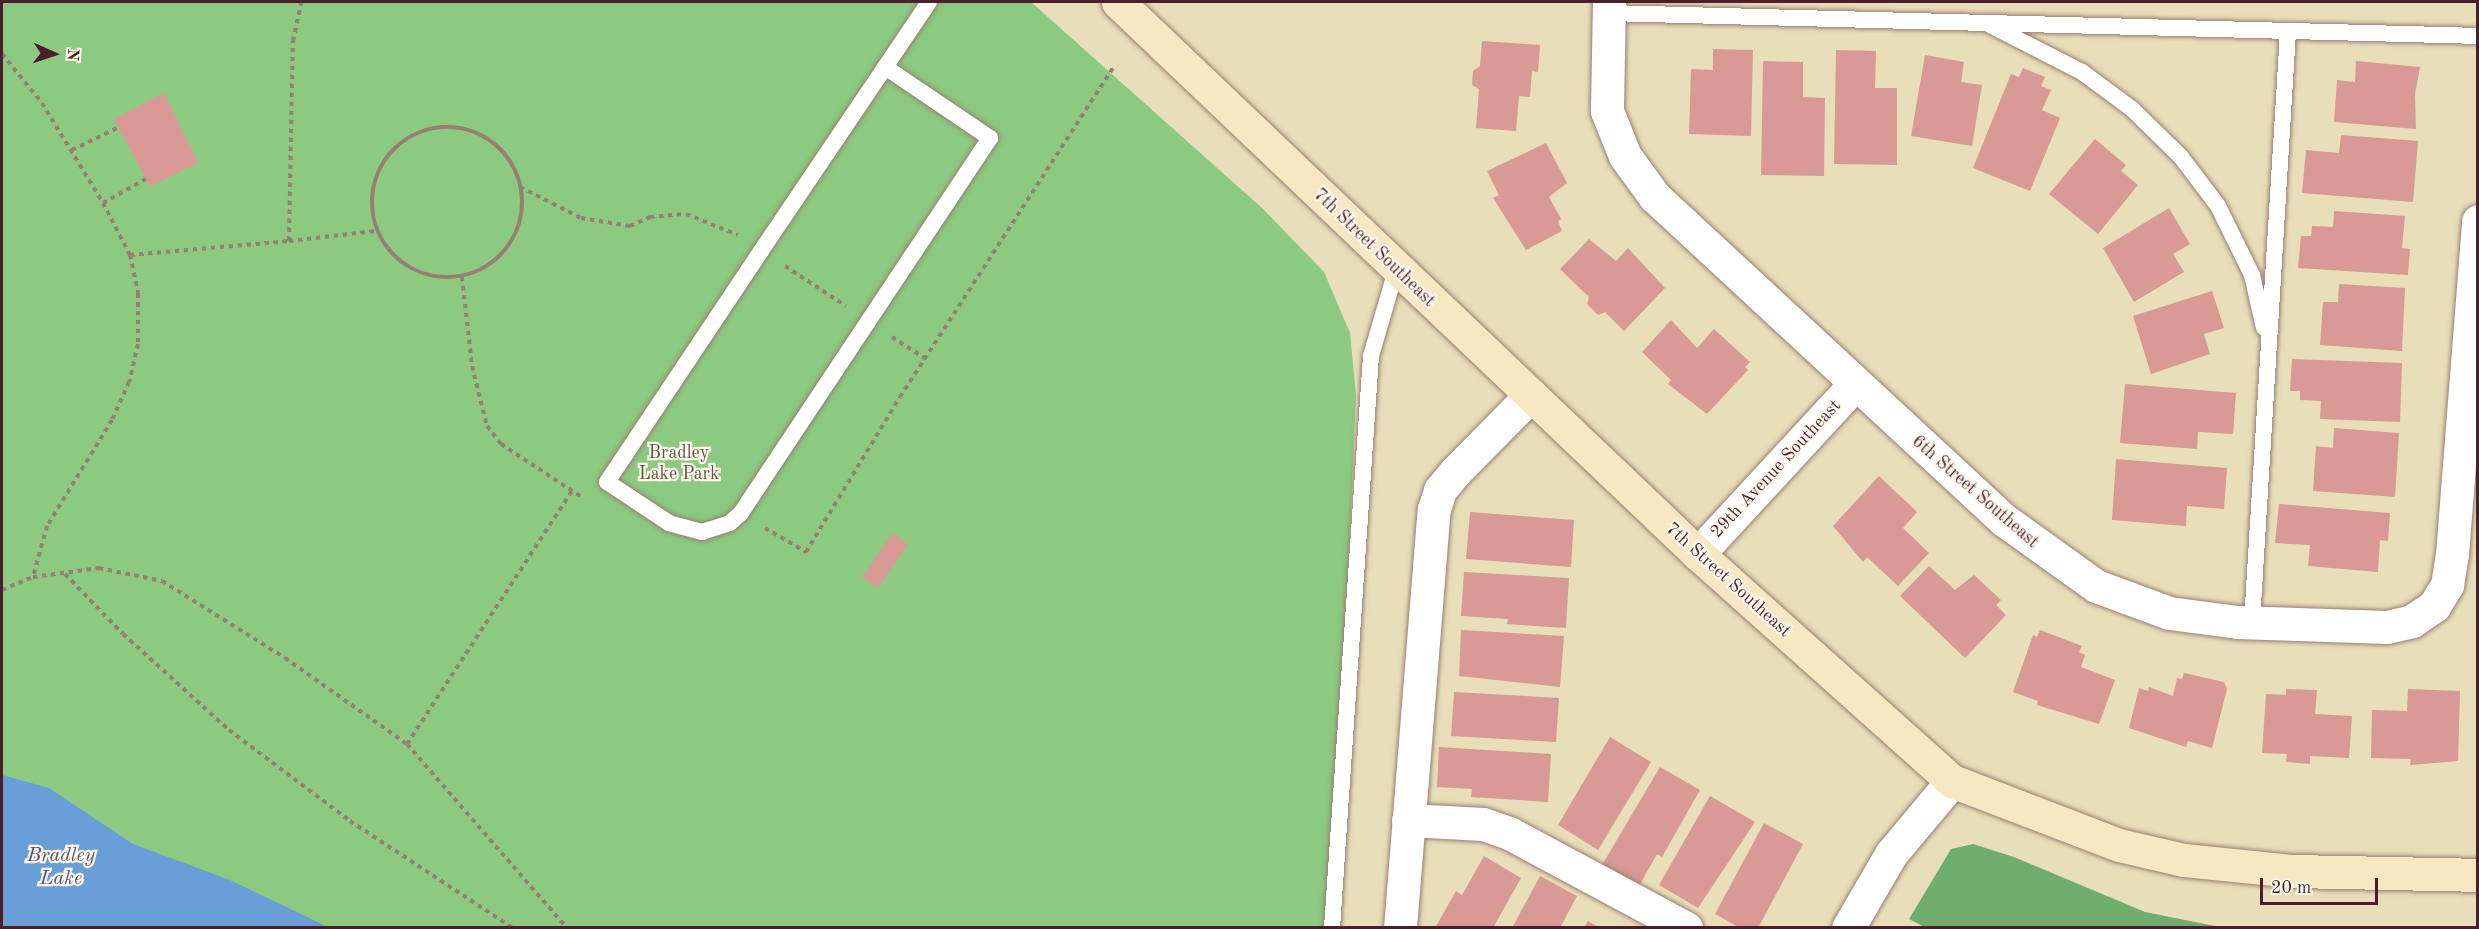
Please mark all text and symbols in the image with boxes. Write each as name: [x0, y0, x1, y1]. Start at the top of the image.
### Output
north arrow: [24, 24, 84, 84]
text: N: [64, 48, 80, 61]
street label: 7th Street Southeast: [1308, 184, 1440, 312]
street label: 29th Avenue Southeast: [1706, 395, 1846, 543]
street label: 6th Street Southeast: [1907, 431, 2043, 553]
park label: Bradley Lake Park: [639, 443, 719, 486]
street label: 7th Street Southeast: [1661, 518, 1795, 642]
water label: Bradley Lake: [27, 844, 95, 891]
scale bar: [2263, 866, 2382, 904]
text: 20 m: [2271, 879, 2311, 897]

